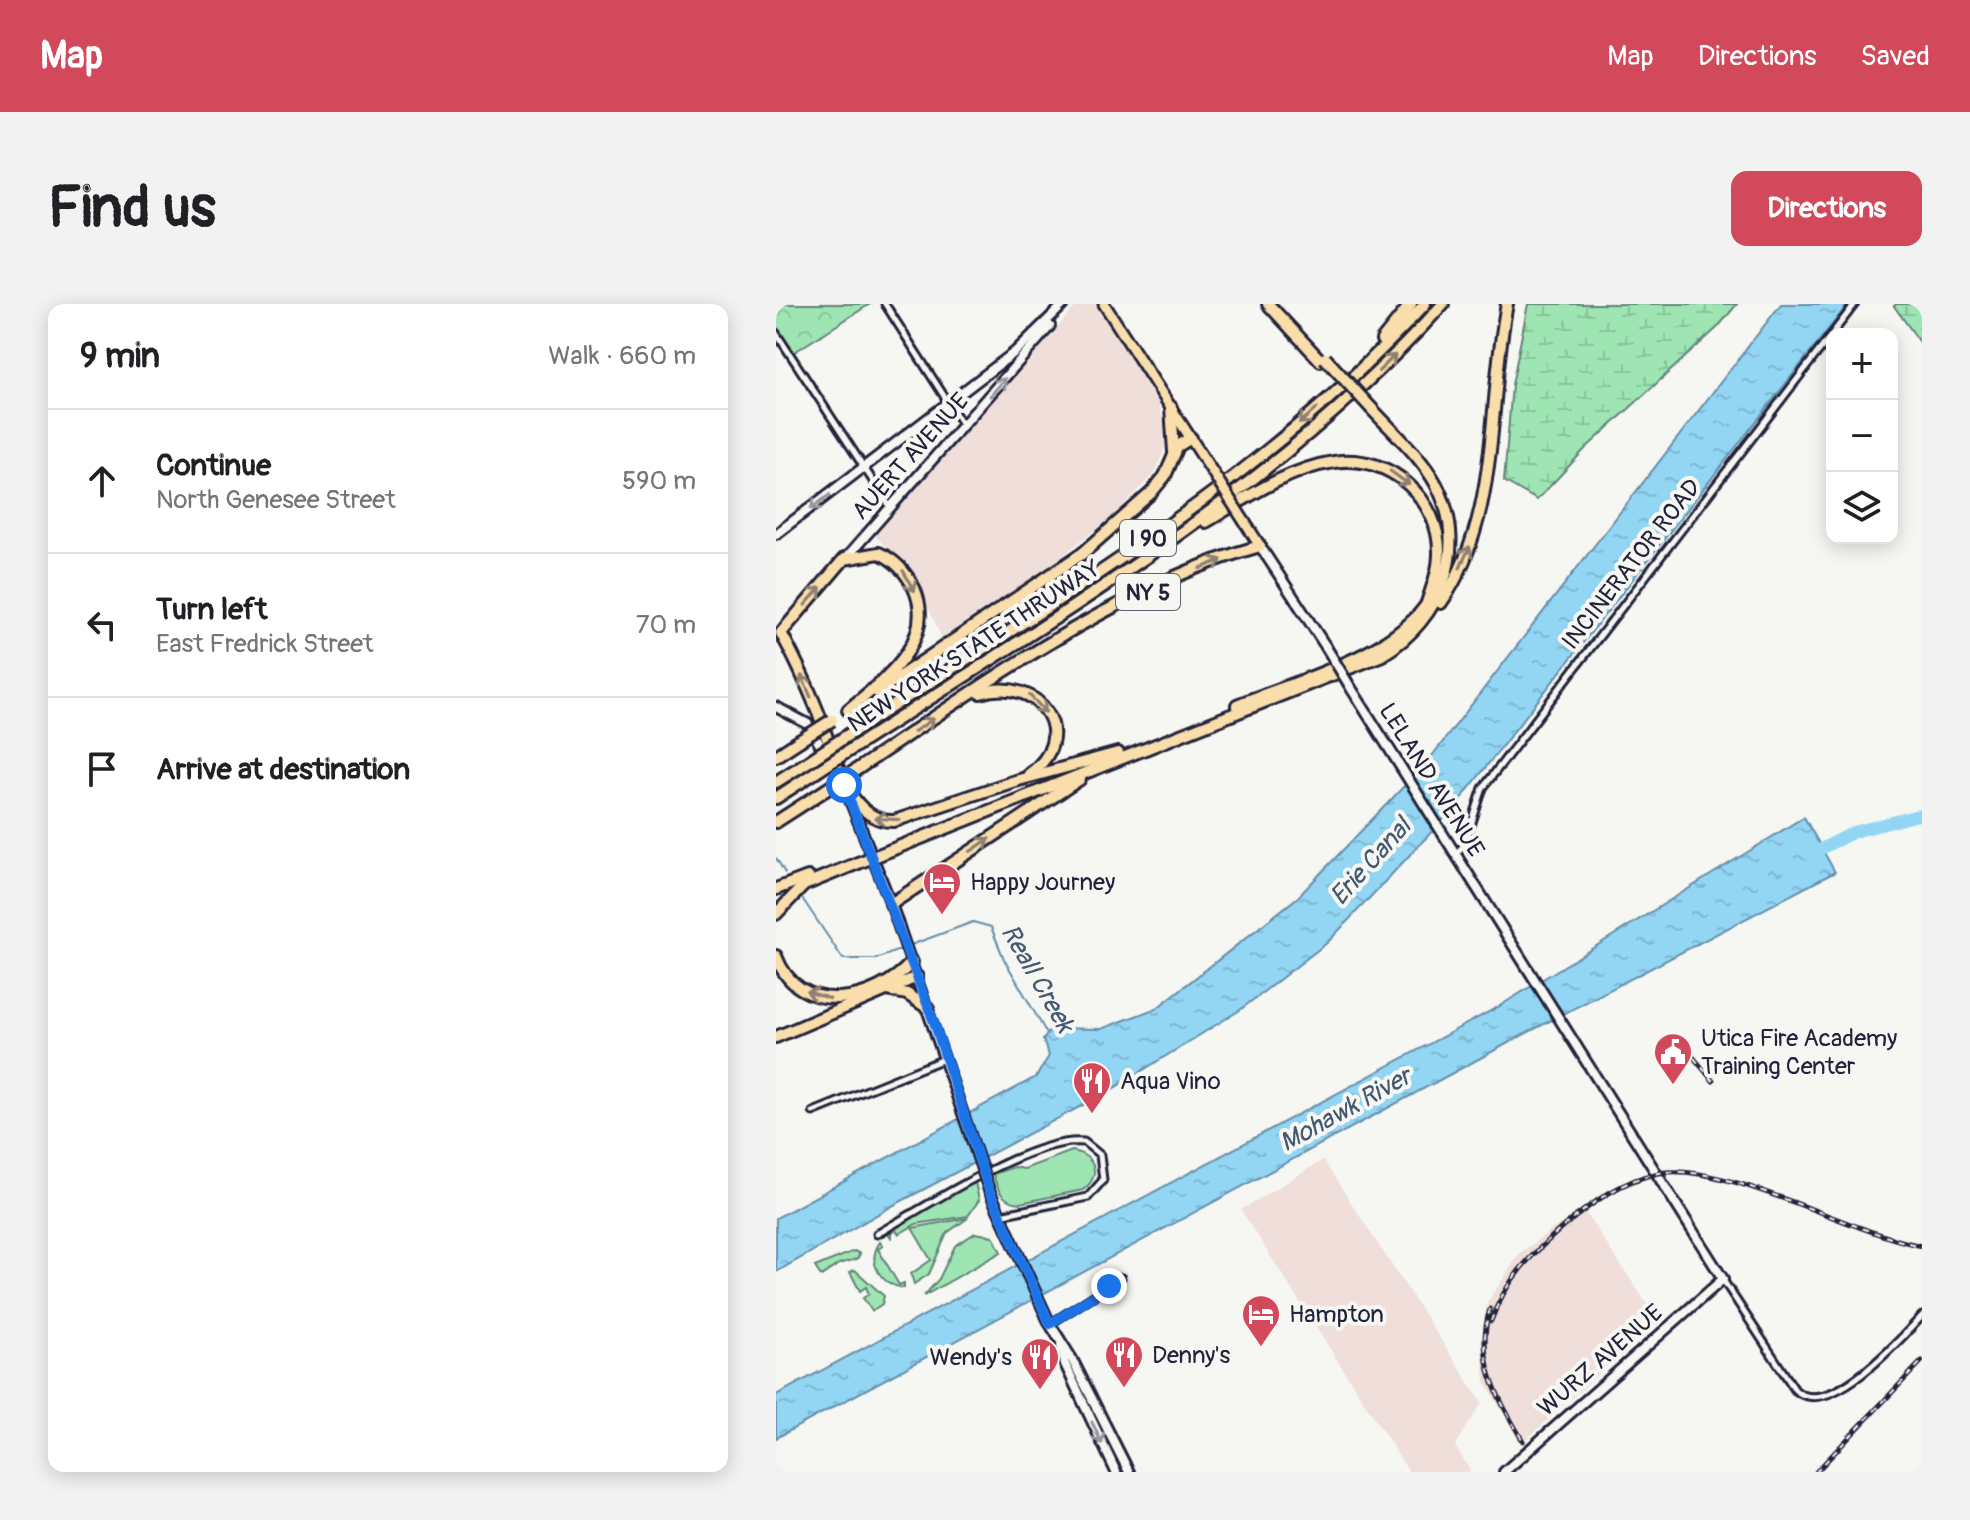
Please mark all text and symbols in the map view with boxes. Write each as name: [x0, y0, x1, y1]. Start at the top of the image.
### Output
text: Map: [40, 32, 103, 80]
text: Map: [1607, 39, 1654, 74]
text: Directions: [1698, 39, 1817, 74]
text: Saved: [1861, 39, 1930, 74]
button: Directions: [1731, 171, 1922, 246]
text: Find us: [48, 174, 216, 243]
map controls: [1826, 328, 1898, 544]
button: +: [1826, 328, 1898, 400]
text: 9 min: [80, 335, 160, 378]
text: Walk · 660 m: [548, 340, 696, 372]
one-way arrow: [1377, 354, 1396, 373]
one-way arrow: [989, 377, 1007, 397]
street label: AUERT AVENUE: [846, 387, 975, 526]
button: −: [1826, 400, 1898, 472]
one-way arrow: [1298, 406, 1318, 424]
text: Continue: [156, 447, 271, 484]
icon: ahead: [80, 459, 124, 503]
text: 590 m: [622, 465, 696, 497]
one-way arrow: [1389, 470, 1410, 487]
button: layers: [1826, 472, 1898, 544]
street label: INCINERATOR ROAD: [1556, 473, 1707, 655]
text: North Genesee Street: [156, 484, 396, 516]
one-way arrow: [810, 493, 831, 510]
road number: I 90: [1120, 520, 1176, 556]
one-way arrow: [1458, 545, 1473, 569]
street label: NEW YORK STATE THRUWAY: [843, 554, 1106, 739]
one-way arrow: [1198, 556, 1223, 570]
one-way arrow: [901, 569, 917, 592]
road number: NY 5: [1116, 574, 1180, 610]
one-way arrow: [803, 586, 821, 607]
text: Turn left: [156, 591, 267, 628]
icon: left: [80, 603, 124, 647]
text: 70 m: [636, 609, 696, 641]
text: East Fredrick Street: [156, 628, 373, 660]
one-way arrow: [798, 674, 813, 699]
one-way arrow: [1028, 694, 1047, 714]
street label: LELAND AVENUE: [1373, 698, 1491, 863]
one-way arrow: [912, 717, 935, 733]
icon: arrive: [80, 747, 124, 791]
text: Arrive at destination: [156, 751, 410, 788]
route start: [826, 767, 862, 803]
water label: Erie Canal: [1323, 809, 1420, 912]
one-way arrow: [875, 811, 901, 826]
one-way arrow: [968, 837, 990, 854]
hotel icon: Happy Journey: [921, 861, 963, 916]
place label: Happy Journey: [970, 868, 1115, 897]
water label: Reall Creek: [993, 919, 1082, 1040]
one-way arrow: [806, 987, 831, 1001]
place label: Utica Fire Academy Training Center: [1701, 1024, 1897, 1081]
public building icon: Utica Fire Academy Training Center: [1652, 1031, 1694, 1086]
water label: Mohawk River: [1274, 1059, 1420, 1159]
restaurant icon: Aqua Vino: [1071, 1060, 1113, 1115]
place label: Aqua Vino: [1120, 1067, 1221, 1096]
route end: [1091, 1268, 1127, 1304]
hotel icon: Hampton: [1240, 1293, 1282, 1348]
street label: WURZ AVENUE: [1532, 1298, 1669, 1423]
place label: Hampton: [1289, 1300, 1384, 1329]
restaurant icon: Denny's: [1103, 1334, 1145, 1389]
restaurant icon: Wendy's: [1019, 1336, 1061, 1391]
place label: Denny's: [1152, 1341, 1231, 1370]
place label: Wendy's: [930, 1343, 1012, 1372]
one-way arrow: [1090, 1421, 1105, 1445]

